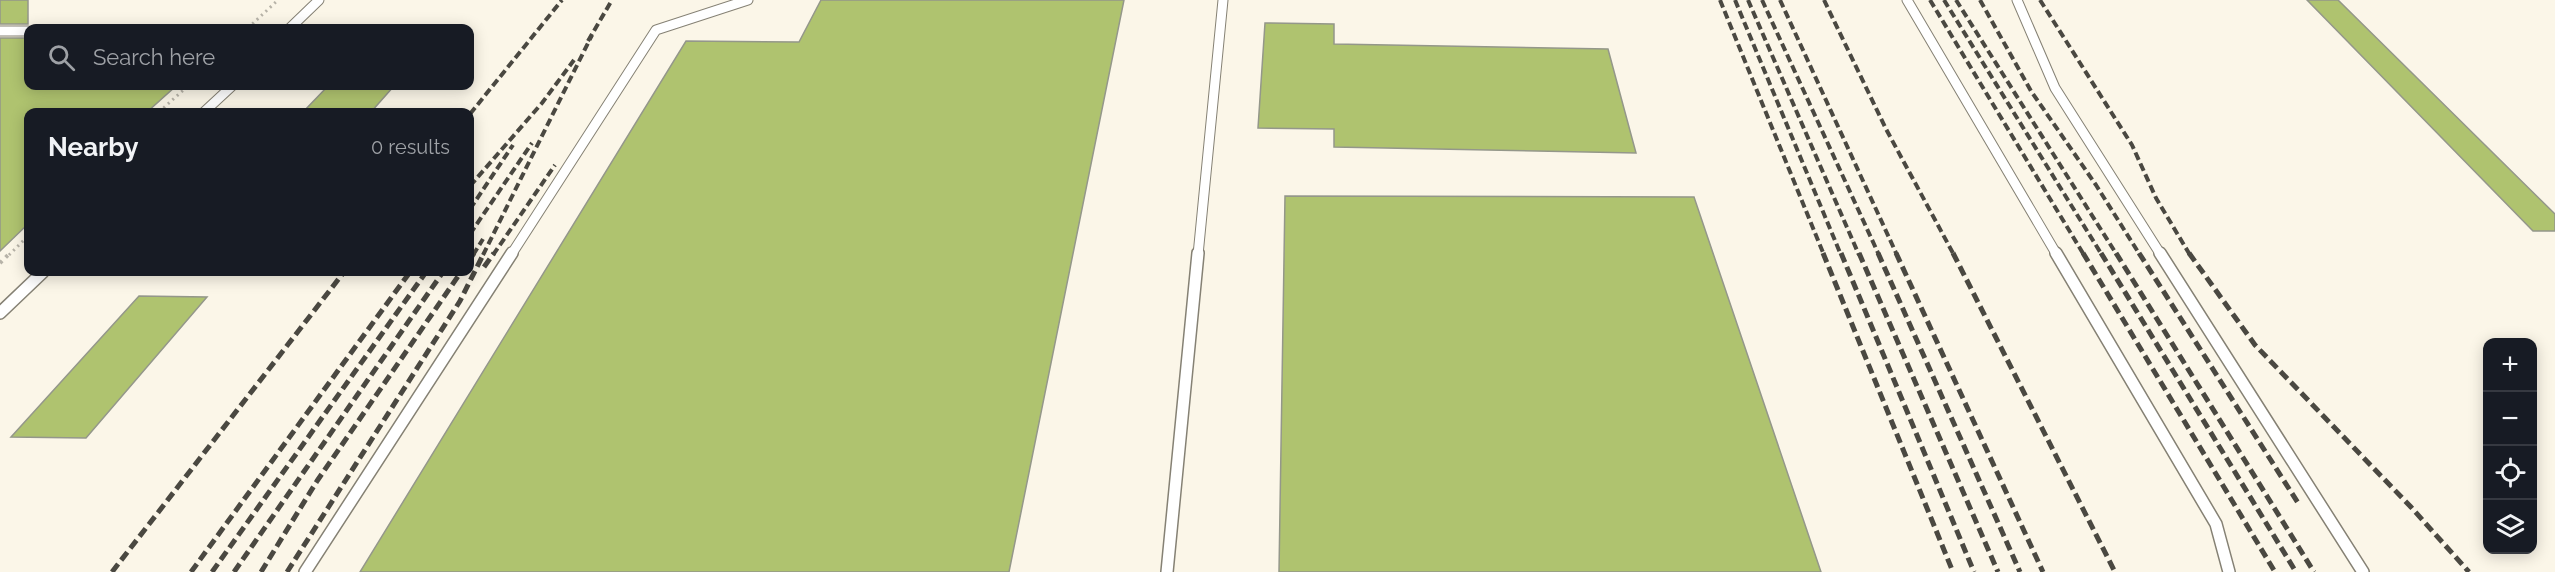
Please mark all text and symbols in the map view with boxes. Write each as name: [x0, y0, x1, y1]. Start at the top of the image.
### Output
search box: [24, 24, 474, 90]
icon: search: [45, 41, 78, 74]
text: Search here: [93, 44, 215, 70]
text: Nearby: [48, 132, 138, 162]
text: 0 results: [371, 135, 450, 159]
map controls: [2483, 338, 2537, 554]
button: +: [2483, 338, 2537, 392]
button: −: [2483, 392, 2537, 446]
button: locate: [2483, 446, 2537, 500]
button: layers: [2483, 500, 2537, 554]

